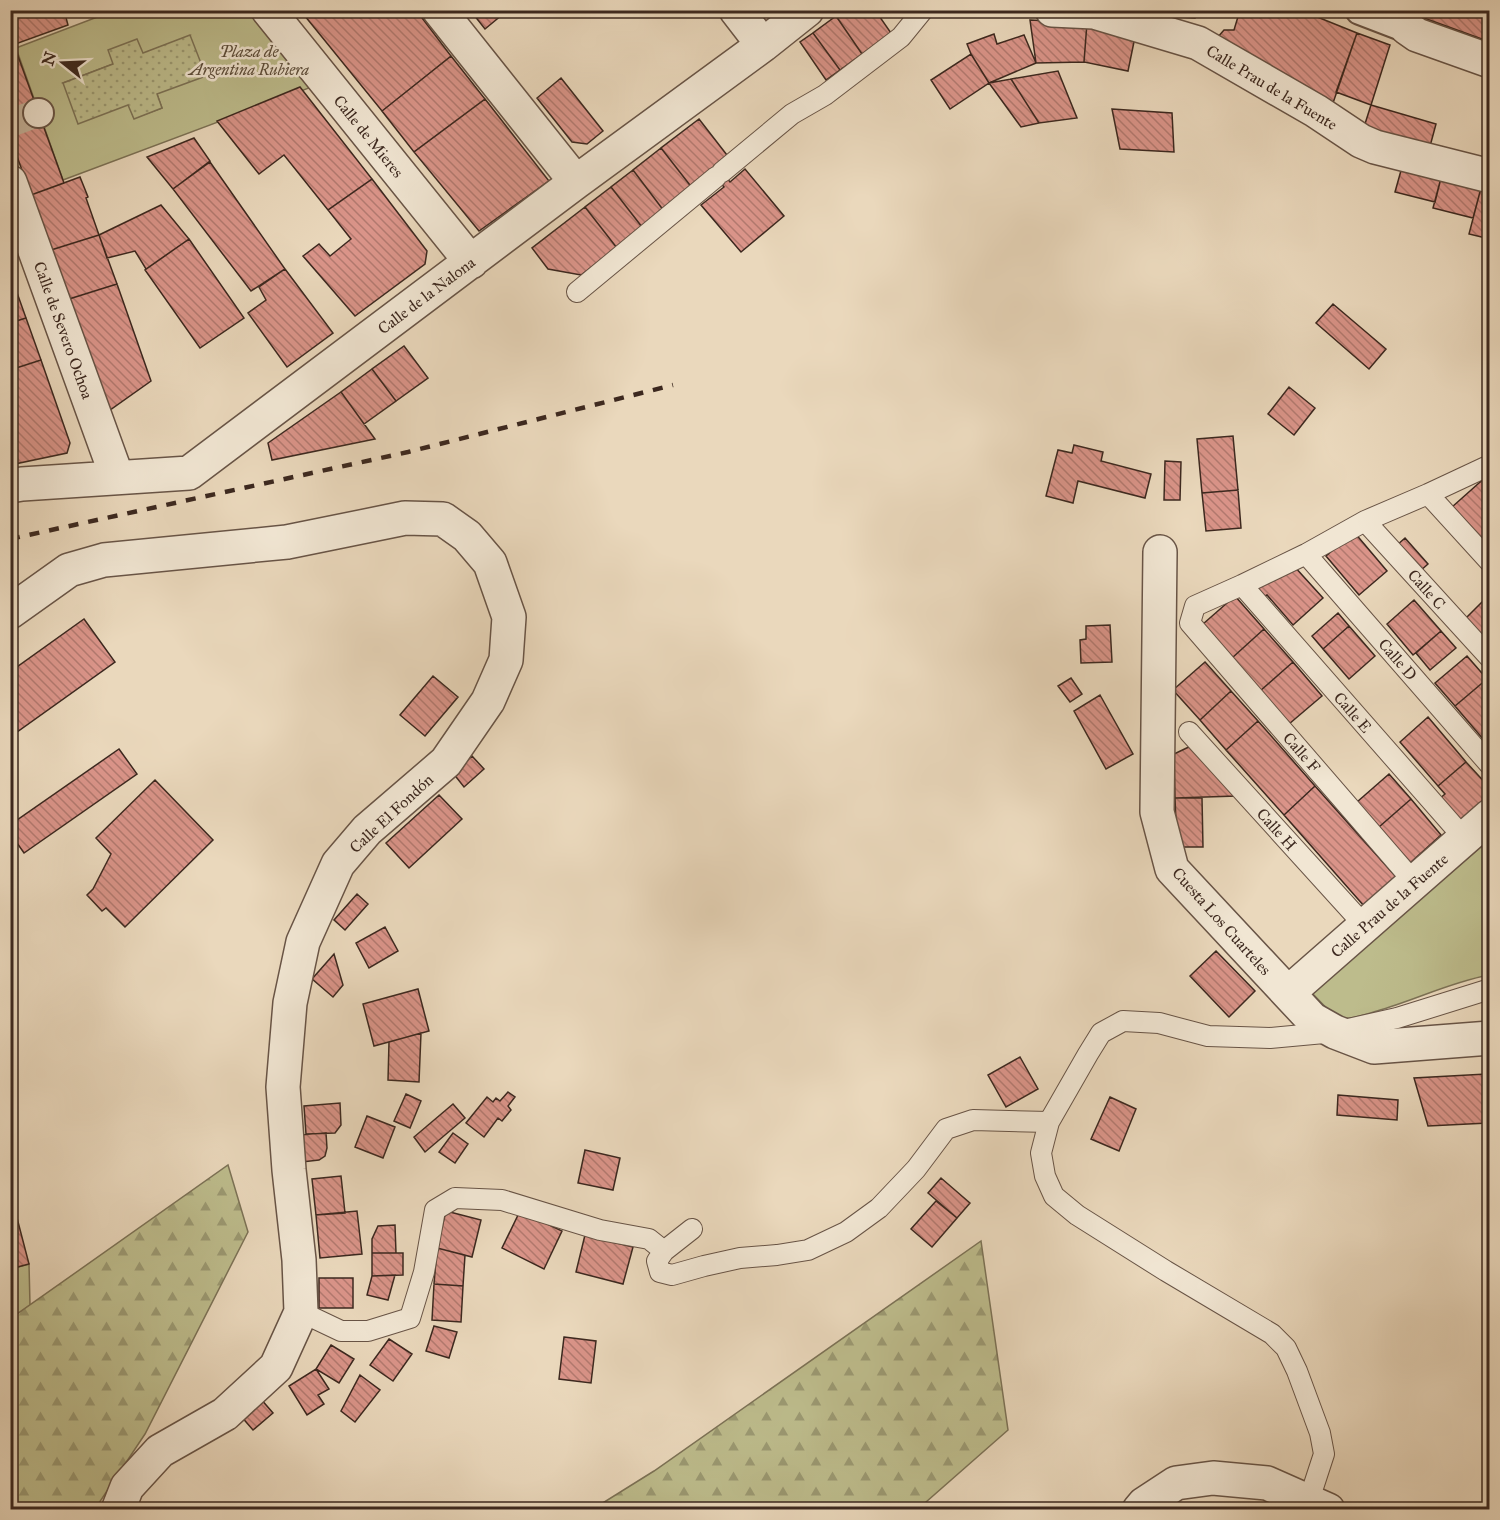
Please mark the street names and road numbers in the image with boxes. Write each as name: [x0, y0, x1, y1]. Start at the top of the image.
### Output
street label: Calle Prau de la Fuente: [1203, 41, 1341, 134]
street label: Calle de Mieres: [330, 91, 408, 181]
street label: Calle de la Nalona: [374, 253, 479, 338]
street label: Calle de Severo Ochoa: [30, 259, 97, 402]
street label: Calle C: [1404, 565, 1450, 613]
street label: Calle D: [1374, 635, 1421, 684]
street label: Calle E: [1330, 688, 1375, 737]
street label: Calle F: [1279, 728, 1325, 777]
street label: Calle El Fondón: [346, 770, 437, 857]
street label: Calle H: [1253, 804, 1301, 854]
street label: Calle Prau de la Fuente: [1327, 849, 1452, 962]
street label: Cuesta Los Cuarteles: [1168, 864, 1275, 979]

